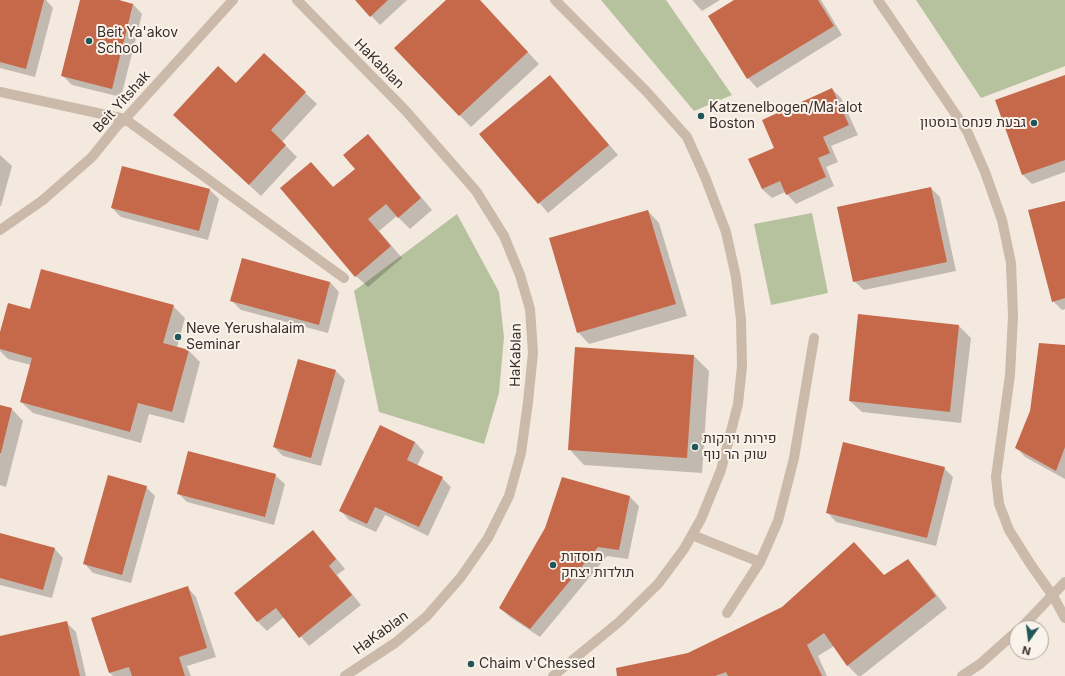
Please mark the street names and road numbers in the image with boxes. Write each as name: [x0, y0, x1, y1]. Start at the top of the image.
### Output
street label: HaKablan: [351, 36, 407, 92]
street label: Beit Yitshak: [90, 68, 154, 136]
street label: HaKablan: [507, 323, 525, 387]
street label: HaKablan: [350, 608, 412, 658]

